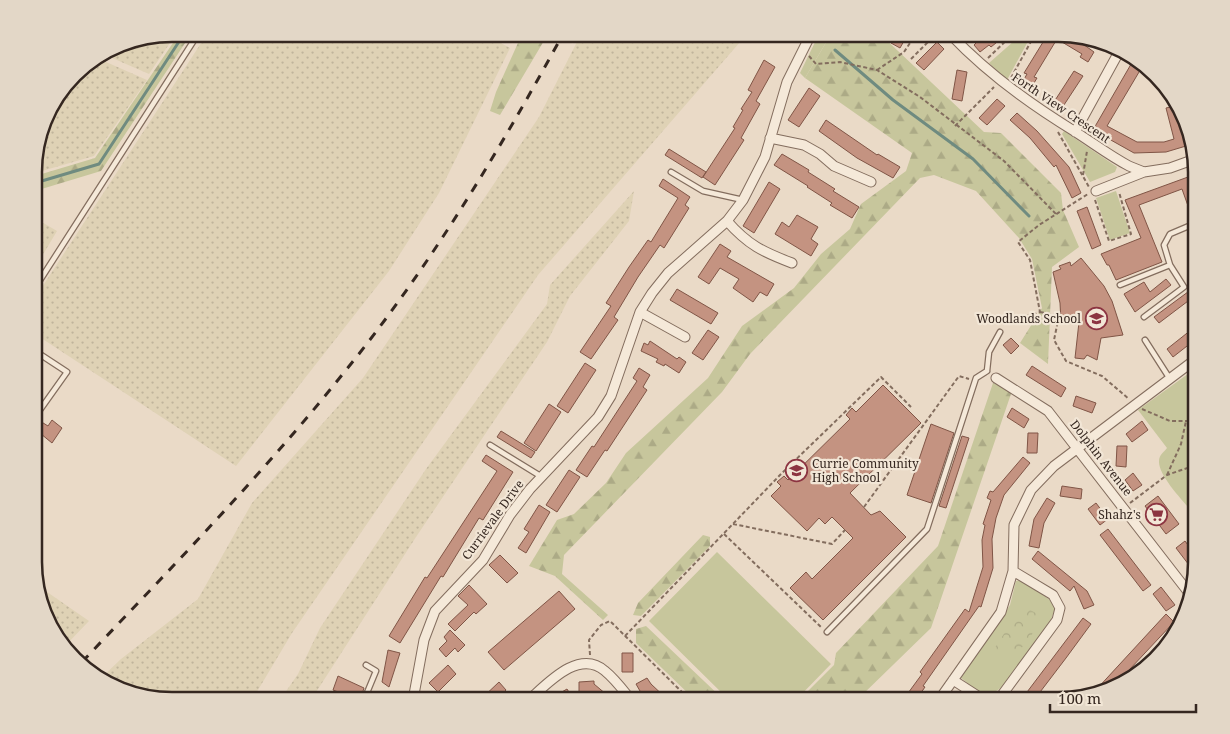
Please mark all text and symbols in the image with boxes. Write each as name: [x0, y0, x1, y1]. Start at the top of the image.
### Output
street label: Forth View Crescent: [1009, 68, 1114, 147]
school or university icon: Woodlands School: [1085, 307, 1109, 331]
place label: Woodlands School: [976, 310, 1081, 327]
street label: Dolphin Avenue: [1066, 416, 1136, 499]
place label: Currie Community High School: [812, 455, 919, 486]
school or university icon: Currie Community High School: [784, 459, 808, 483]
street label: Currievale Drive: [458, 476, 527, 563]
supermarket icon: Shahz's: [1145, 503, 1169, 527]
place label: Shahz's: [1098, 506, 1141, 523]
scale bar: [1050, 682, 1196, 714]
text: 100 m: [1058, 688, 1101, 708]

